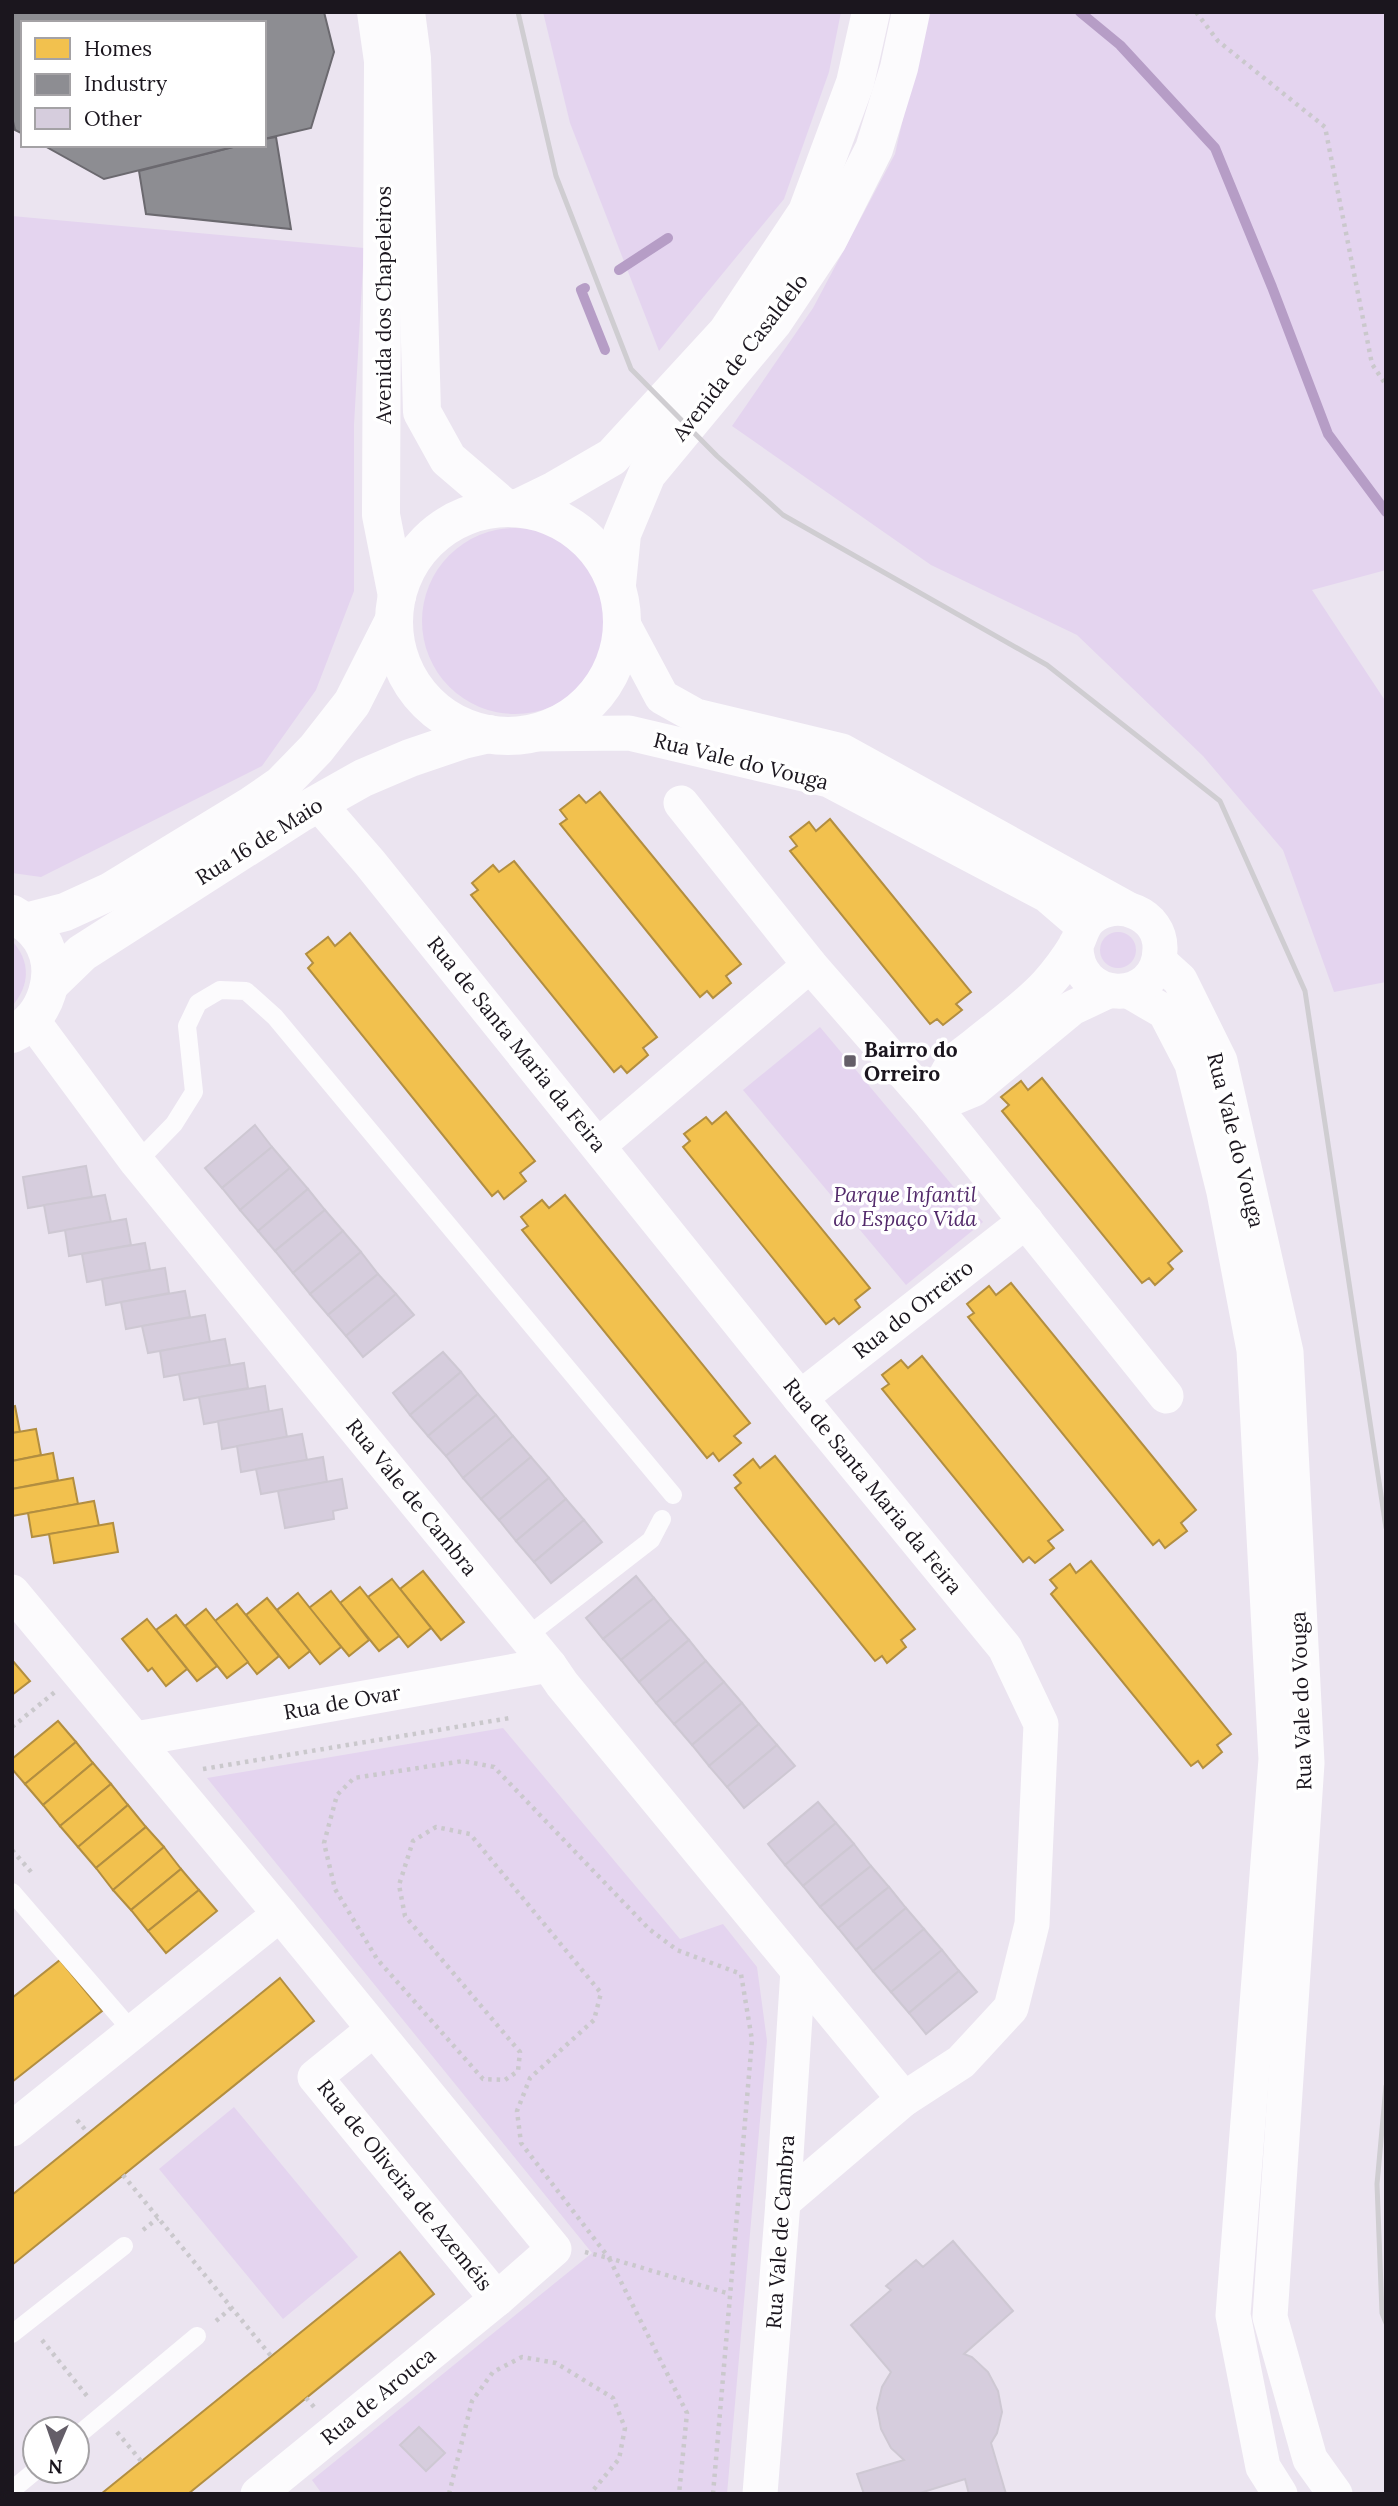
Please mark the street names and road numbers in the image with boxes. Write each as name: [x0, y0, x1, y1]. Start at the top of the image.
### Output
street label: Avenida dos Chapeleiros: [370, 186, 397, 425]
street label: Avenida de Casaldelo: [666, 268, 814, 447]
street label: Rua Vale do Vouga: [651, 726, 831, 796]
street label: Rua 16 de Maio: [190, 791, 328, 891]
street label: Rua de Santa Maria da Feira: [422, 931, 613, 1158]
street label: Rua Vale do Vouga: [1201, 1050, 1271, 1230]
street label: Rua do Orreiro: [847, 1254, 979, 1364]
street label: Rua de Santa Maria da Feira: [778, 1373, 969, 1600]
street label: Rua Vale de Cambra: [340, 1413, 484, 1581]
street label: Rua Vale do Vouga: [1284, 1611, 1318, 1791]
street label: Rua de Ovar: [281, 1678, 403, 1726]
street label: Rua de Oliveira de Azeméis: [311, 2074, 499, 2296]
street label: Rua Vale de Cambra: [760, 2134, 800, 2330]
street label: Rua de Arouca: [315, 2341, 441, 2451]

